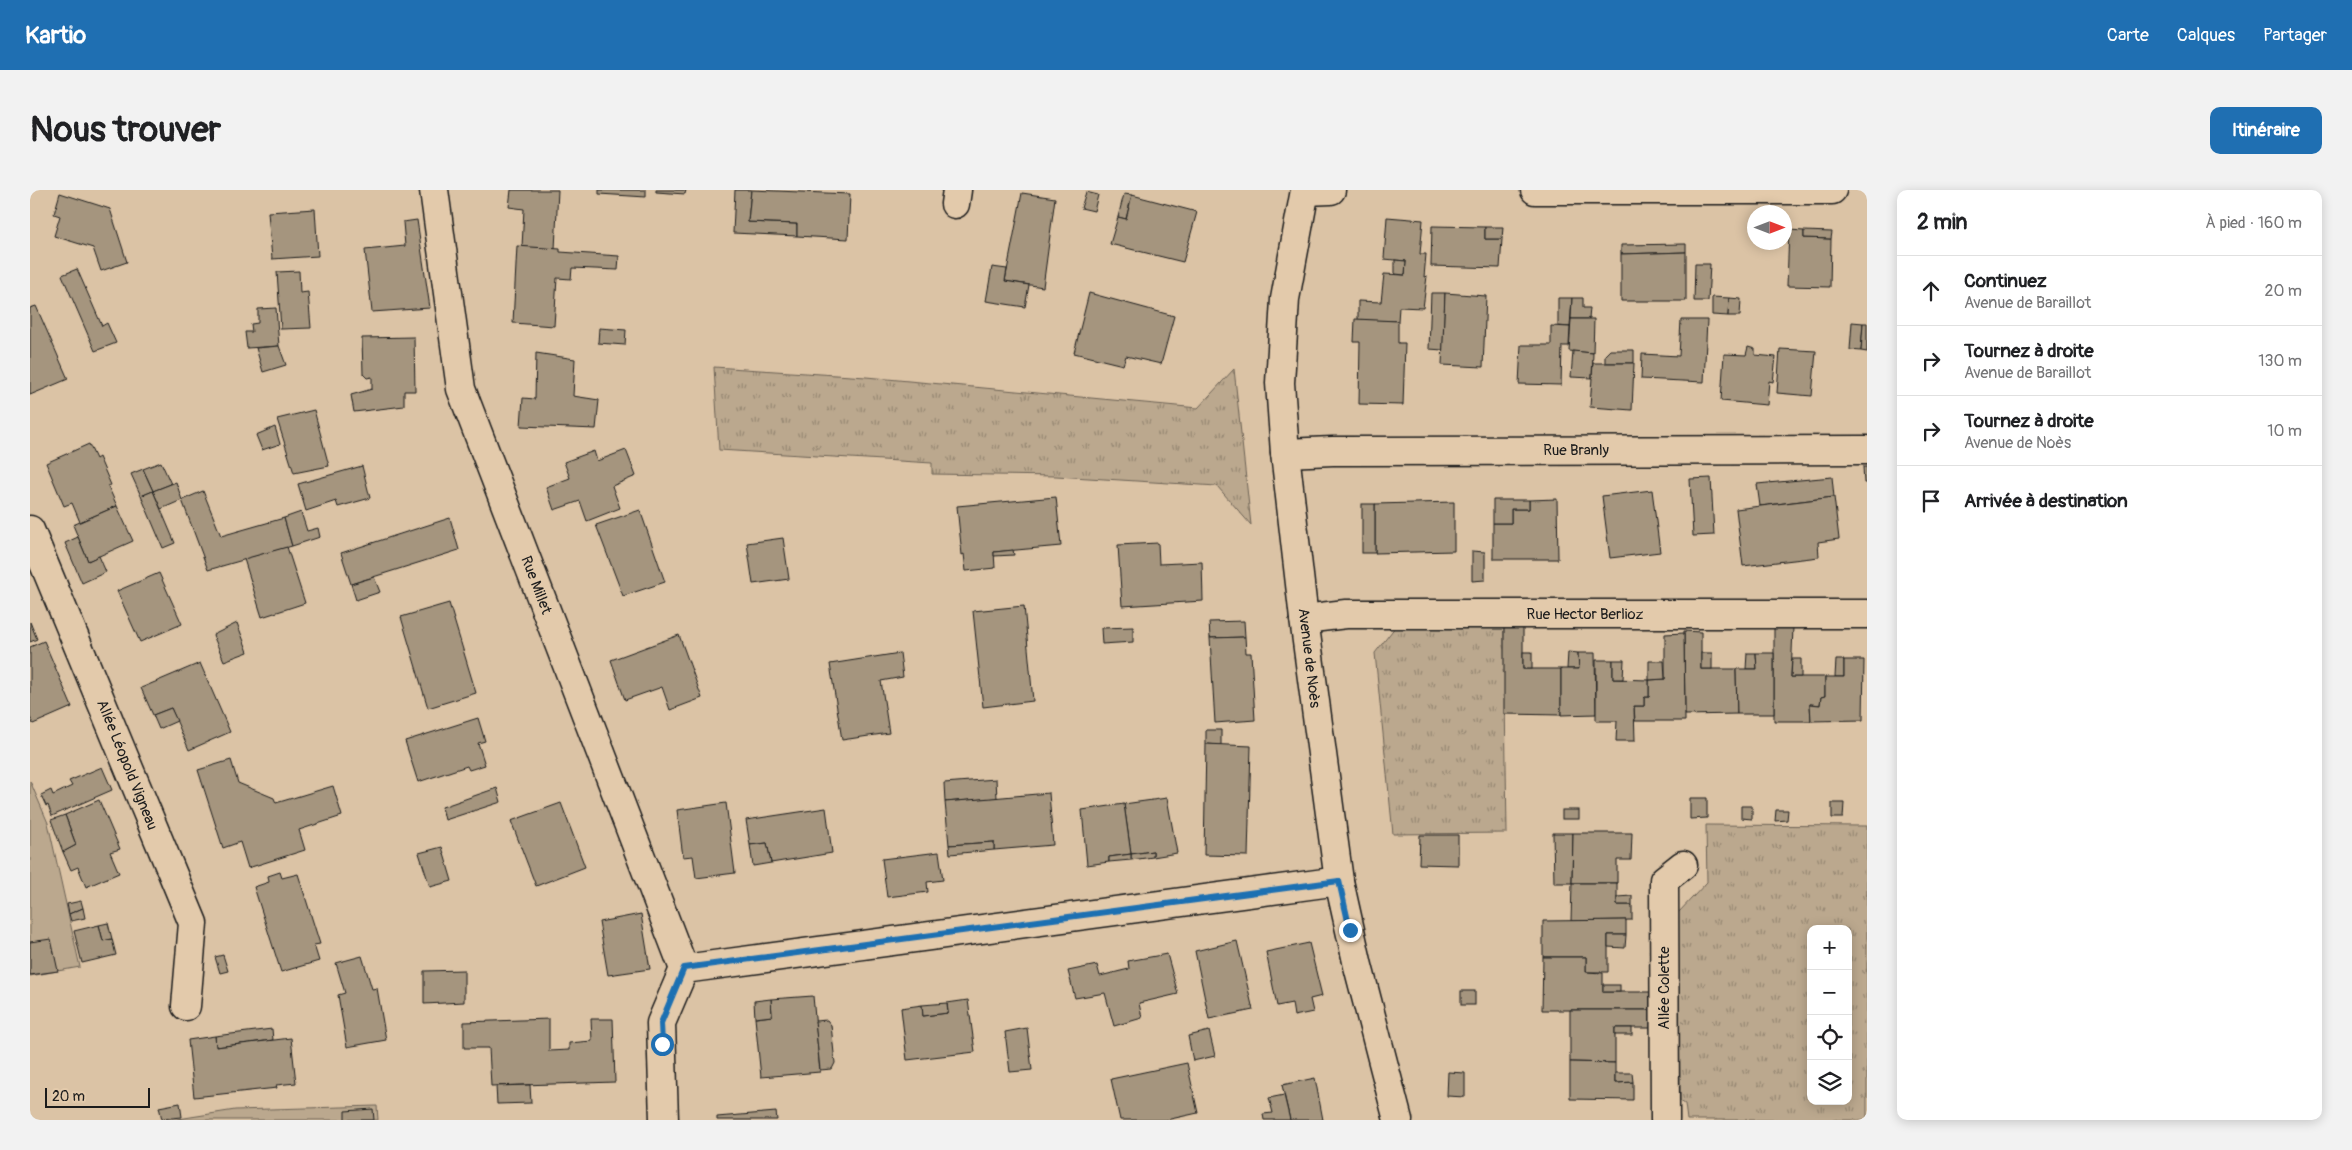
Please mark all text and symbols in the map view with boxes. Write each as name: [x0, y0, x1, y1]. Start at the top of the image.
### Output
text: Kartio: [25, 21, 86, 50]
text: Carte: [2107, 24, 2149, 47]
text: Calques: [2177, 24, 2235, 47]
text: Partager: [2263, 24, 2327, 47]
button: Itinéraire: [2210, 107, 2322, 154]
text: Nous trouver: [30, 108, 221, 152]
north arrow: [1747, 205, 1792, 250]
text: 2 min: [1917, 209, 1967, 236]
text: À pied · 160 m: [2205, 213, 2302, 233]
text: Continuez: [1964, 269, 2047, 293]
icon: ahead: [1917, 277, 1945, 305]
text: 20 m: [2264, 281, 2302, 301]
text: Avenue de Baraillot: [1964, 293, 2091, 313]
text: Tournez à droite: [1964, 339, 2094, 363]
icon: right: [1917, 347, 1945, 375]
text: 130 m: [2258, 351, 2302, 371]
text: Avenue de Baraillot: [1964, 363, 2091, 383]
text: Tournez à droite: [1964, 409, 2094, 433]
icon: right: [1917, 417, 1945, 445]
text: 10 m: [2267, 421, 2302, 441]
text: Avenue de Noès: [1964, 433, 2071, 453]
street label: Rue Branly: [1543, 441, 1609, 460]
icon: arrive: [1917, 487, 1945, 515]
text: Arrivée à destination: [1964, 489, 2128, 513]
street label: Rue Millet: [516, 553, 556, 618]
street label: Rue Hector Berlioz: [1527, 605, 1644, 624]
street label: Avenue de Noès: [1293, 607, 1325, 709]
street label: Allée Léopold Vigneau: [92, 697, 162, 833]
route end: [1339, 919, 1362, 942]
map controls: [1807, 925, 1852, 1105]
button: +: [1807, 925, 1852, 970]
street label: Allée Colette: [1655, 946, 1674, 1030]
button: −: [1807, 970, 1852, 1015]
button: locate: [1807, 1015, 1852, 1060]
route start: [651, 1033, 674, 1056]
button: layers: [1807, 1060, 1852, 1105]
scale bar: [45, 1085, 150, 1108]
text: 20 m: [52, 1088, 85, 1105]

